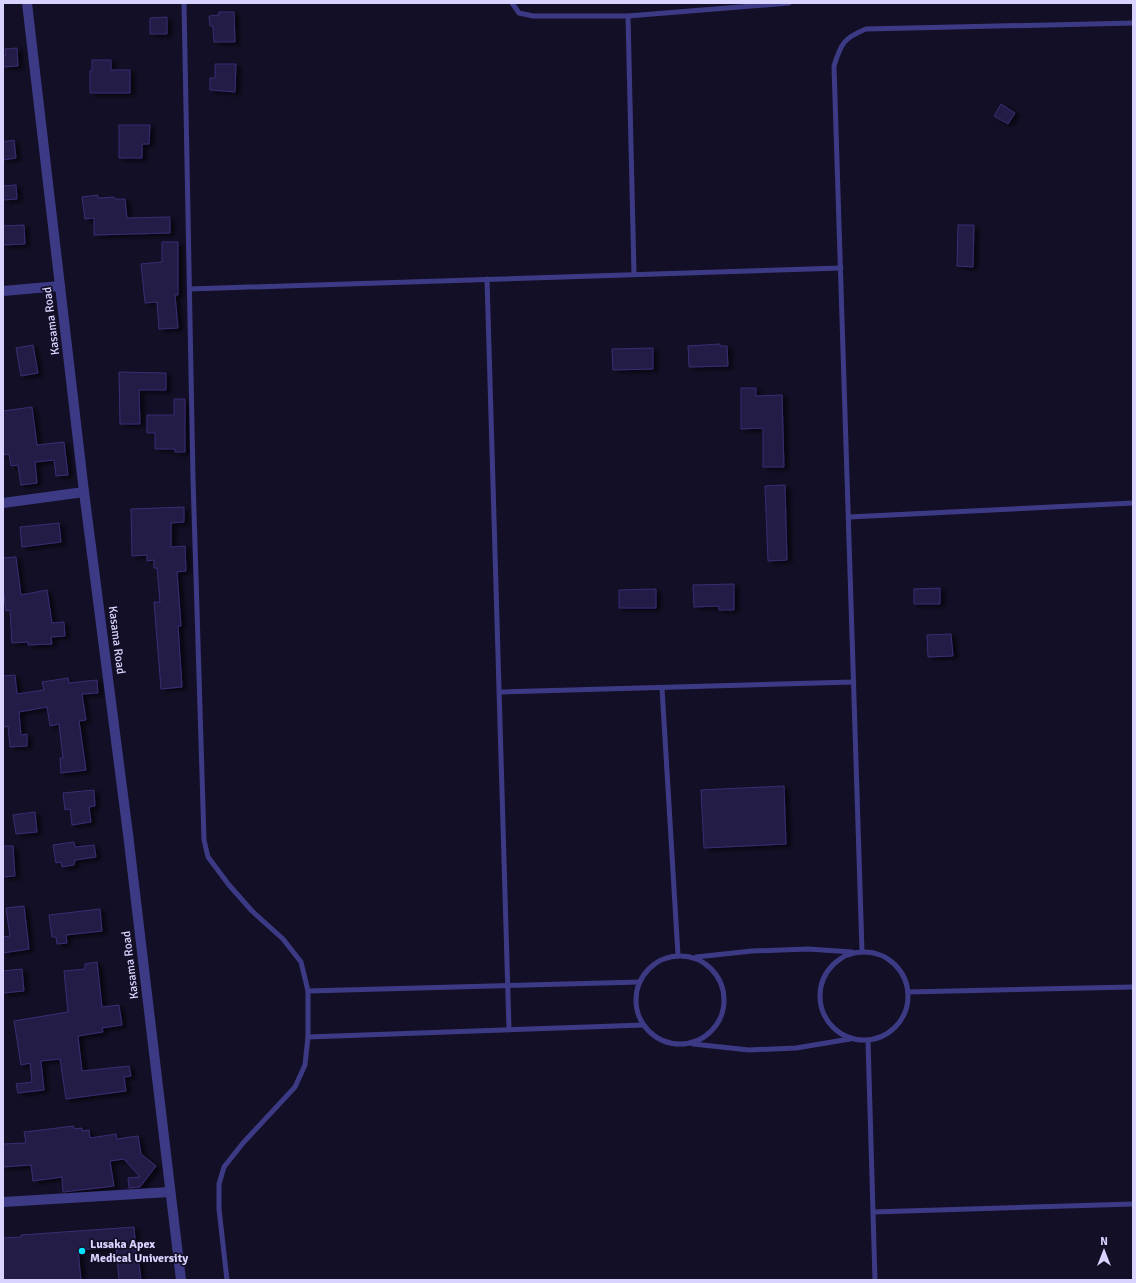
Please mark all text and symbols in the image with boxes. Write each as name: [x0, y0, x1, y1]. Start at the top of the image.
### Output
street label: Kasama Road: [40, 286, 63, 356]
street label: Kasama Road: [105, 605, 128, 675]
street label: Kasama Road: [119, 930, 142, 1000]
north arrow: [1084, 1231, 1124, 1271]
text: N: [1100, 1235, 1108, 1248]
place label: Lusaka Apex Medical University: [90, 1237, 188, 1266]
marker: Lusaka Apex Medical University: [77, 1246, 87, 1256]

